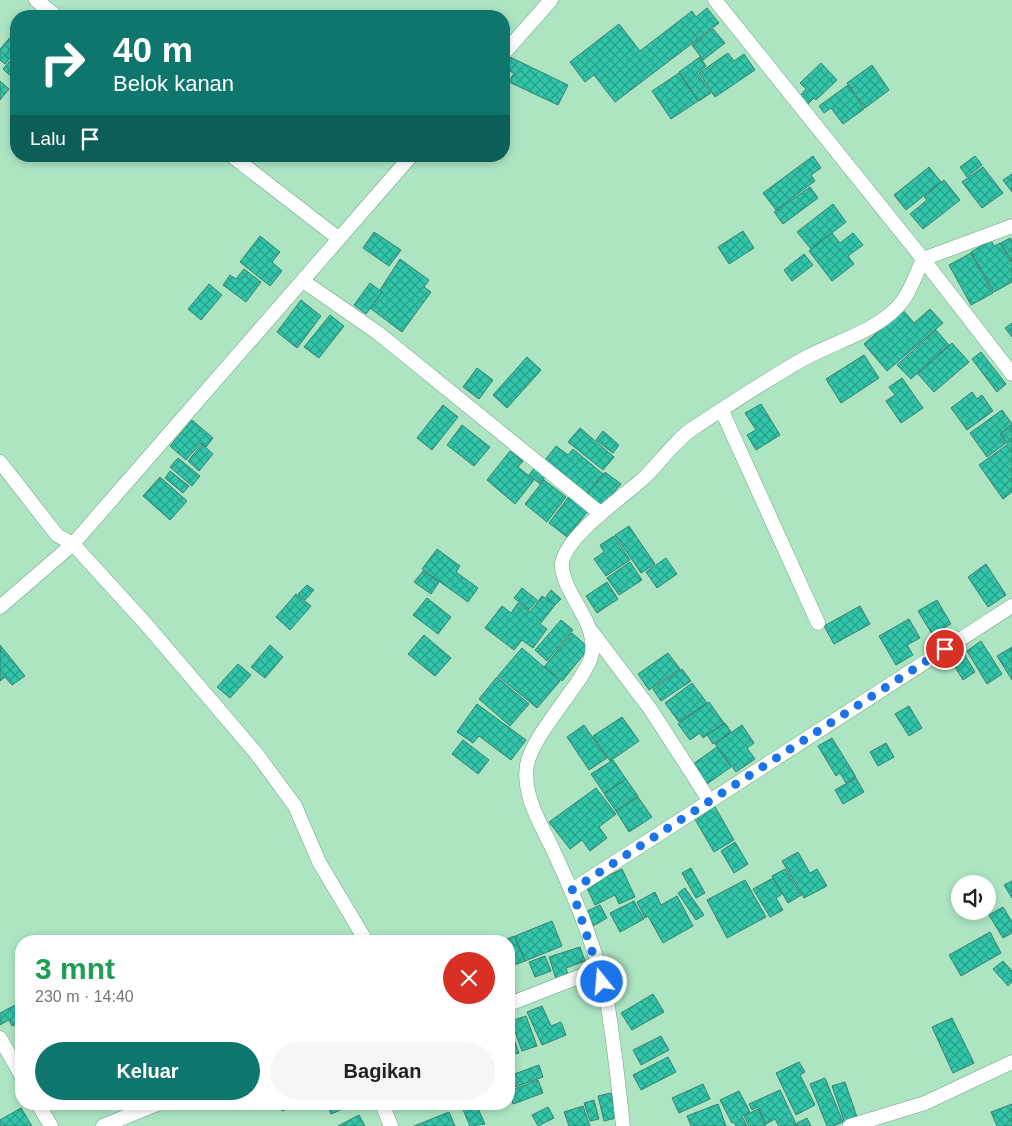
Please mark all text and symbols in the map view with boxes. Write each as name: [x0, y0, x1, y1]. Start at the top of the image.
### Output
icon: right: [30, 30, 95, 95]
text: 40 m: [113, 30, 193, 69]
text: Belok kanan: [113, 71, 234, 96]
icon: arrive: [76, 125, 104, 153]
text: Lalu: [30, 128, 66, 149]
pin: [924, 628, 966, 670]
icon: arrive: [931, 635, 959, 663]
map controls: [951, 875, 996, 920]
button: sound: [951, 875, 996, 920]
text: 3 mnt: [35, 952, 115, 985]
button: close: [443, 952, 495, 1004]
position arrow: [575, 955, 627, 1007]
text: 230 m · 14:40: [35, 988, 134, 1005]
button: Keluar: [35, 1042, 260, 1100]
button: Bagikan: [270, 1042, 495, 1100]

